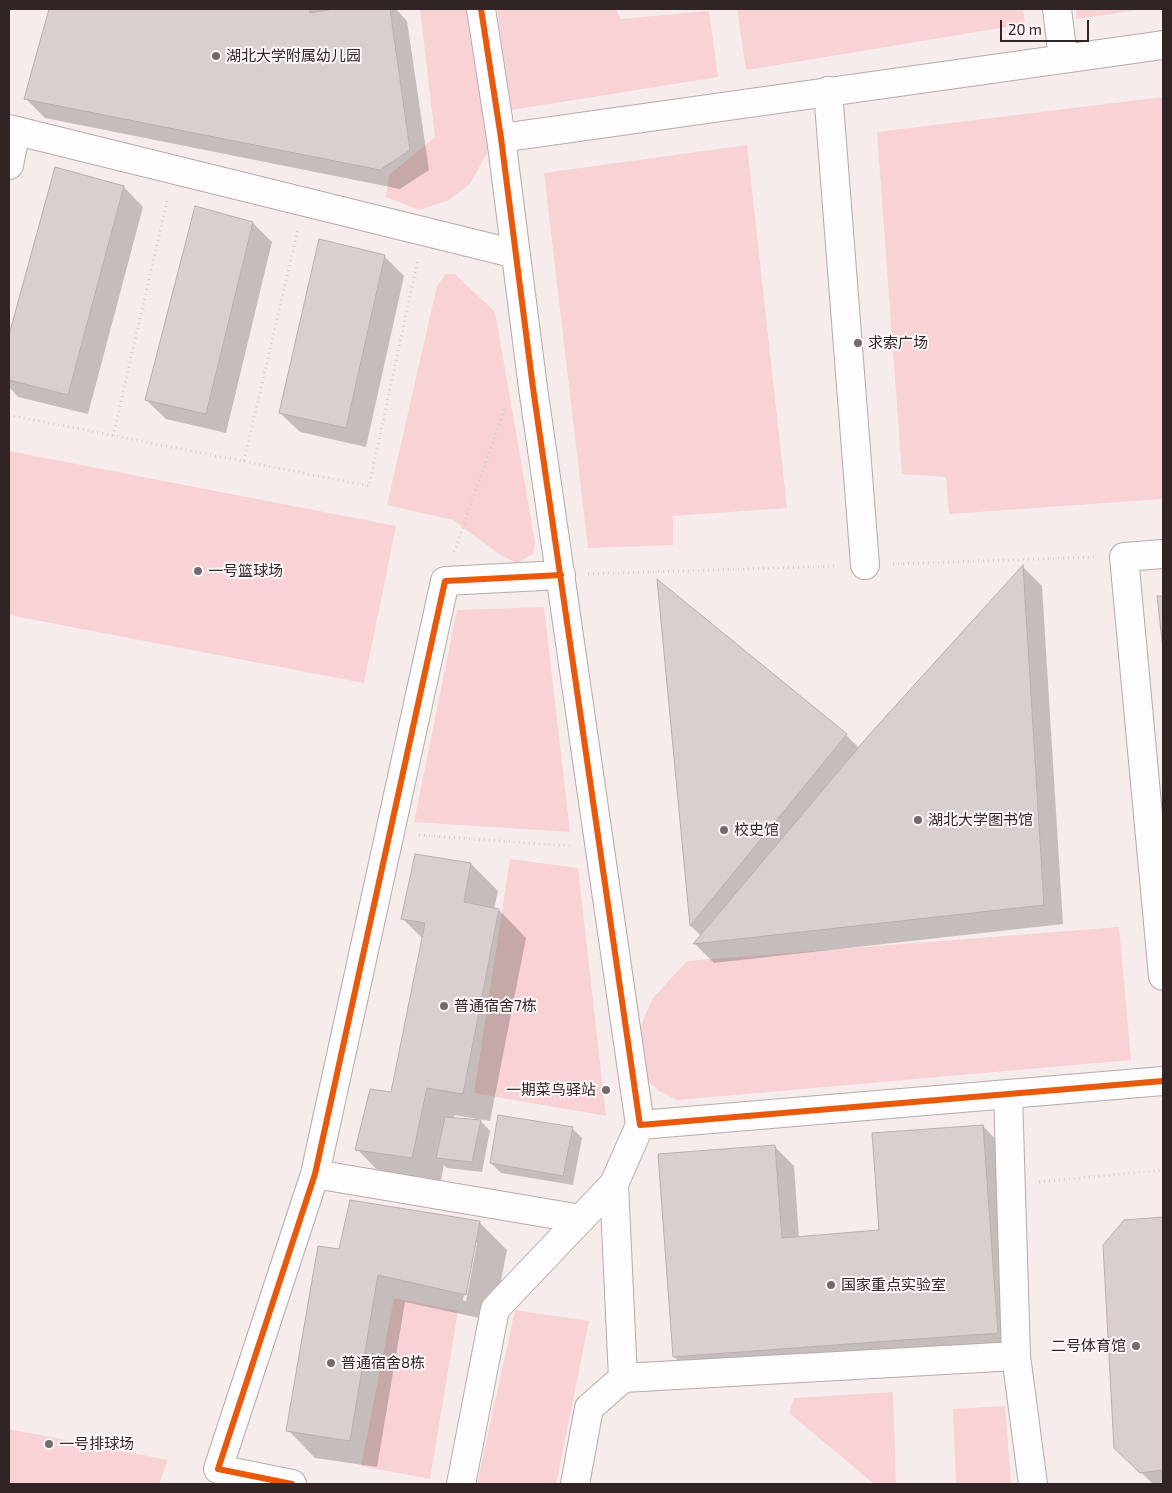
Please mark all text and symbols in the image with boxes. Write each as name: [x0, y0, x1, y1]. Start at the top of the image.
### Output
scale bar: [1002, 10, 1091, 42]
text: 20 m: [1008, 20, 1042, 38]
place label: 湖北大学附属幼儿园: [226, 47, 361, 65]
marker: 湖北大学附属幼儿园: [210, 50, 222, 62]
place label: 求索广场: [868, 334, 928, 352]
marker: 求索广场: [852, 337, 864, 349]
place label: 一号篮球场: [208, 562, 283, 580]
marker: 一号篮球场: [192, 565, 204, 577]
place label: 湖北大学图书馆: [928, 811, 1033, 829]
marker: 湖北大学图书馆: [912, 814, 924, 826]
place label: 校史馆: [734, 821, 779, 839]
marker: 校史馆: [718, 824, 730, 836]
place label: 普通宿舍7栋: [454, 997, 537, 1015]
marker: 普通宿舍7栋: [438, 1000, 450, 1012]
place label: 一期菜鸟驿站: [506, 1081, 596, 1099]
marker: 一期菜鸟驿站: [600, 1084, 612, 1096]
place label: 国家重点实验室: [841, 1276, 946, 1294]
marker: 国家重点实验室: [825, 1279, 837, 1291]
place label: 二号体育馆: [1051, 1337, 1126, 1355]
marker: 二号体育馆: [1130, 1340, 1142, 1352]
place label: 普通宿舍8栋: [341, 1354, 425, 1372]
marker: 普通宿舍8栋: [325, 1357, 337, 1369]
place label: 一号排球场: [59, 1435, 134, 1453]
marker: 一号排球场: [43, 1438, 55, 1450]

